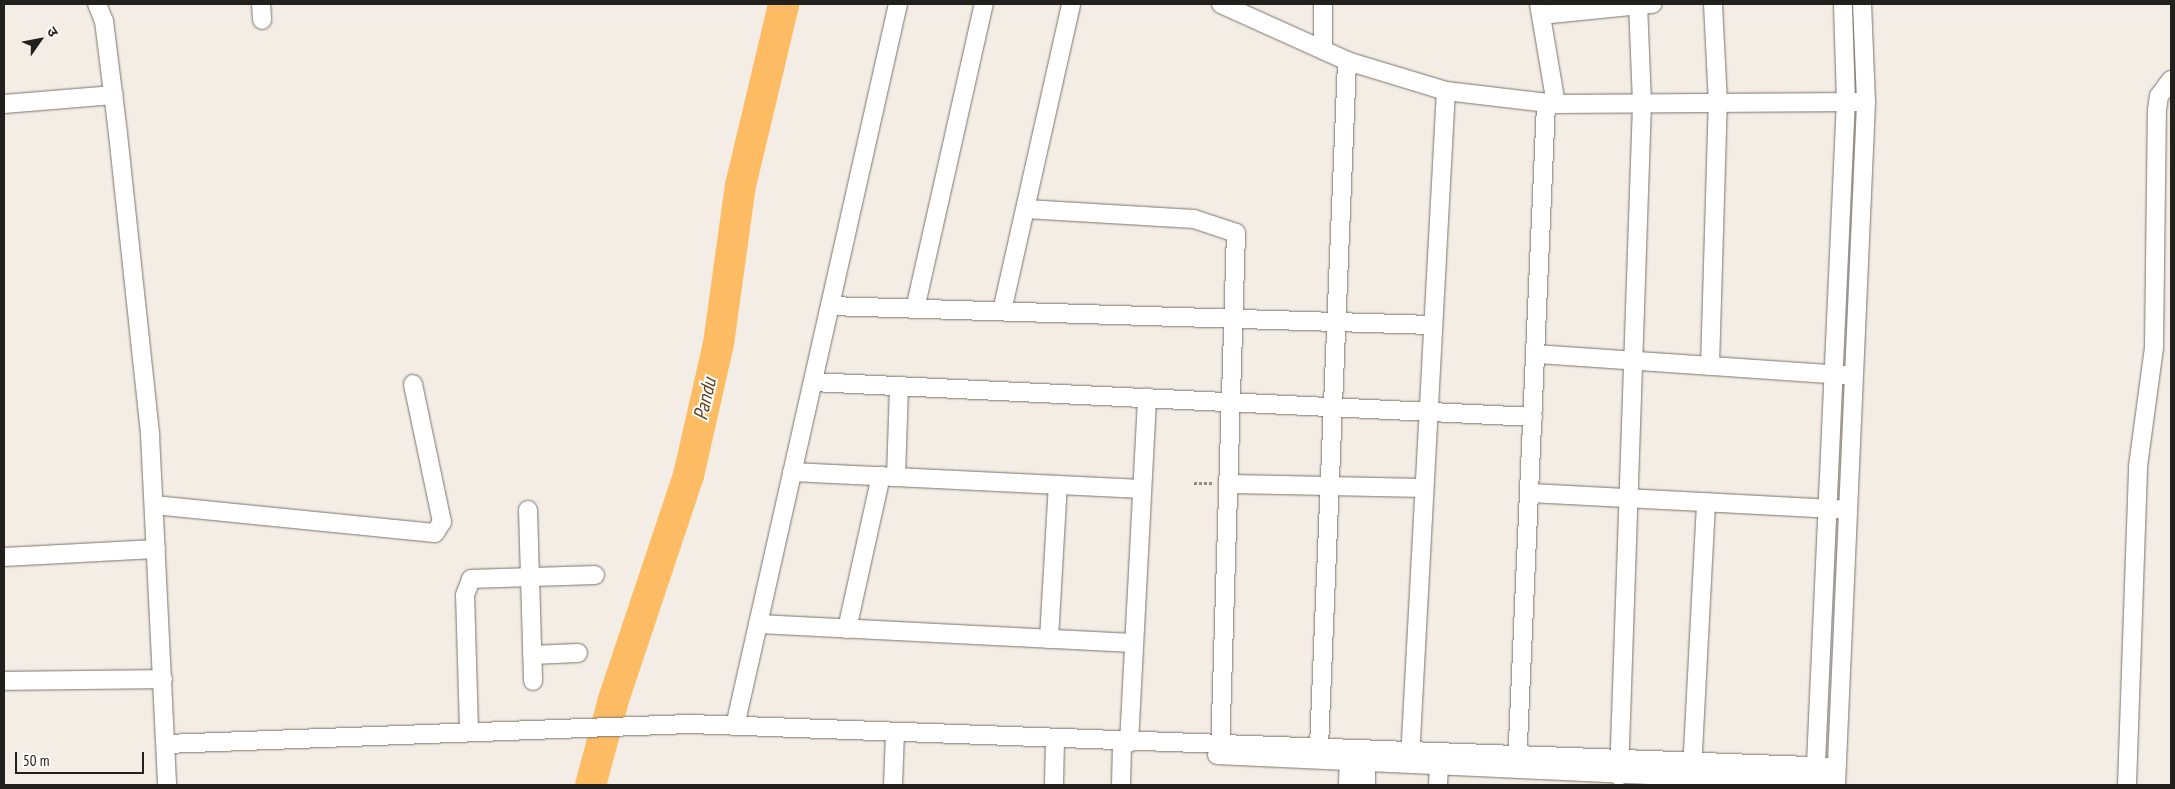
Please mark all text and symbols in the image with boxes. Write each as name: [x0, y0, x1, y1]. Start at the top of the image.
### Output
north arrow: [15, 15, 65, 65]
text: उ: [43, 23, 62, 40]
water label: Pandu: [689, 376, 721, 422]
scale bar: [18, 742, 146, 774]
text: 50 m: [23, 751, 49, 770]

